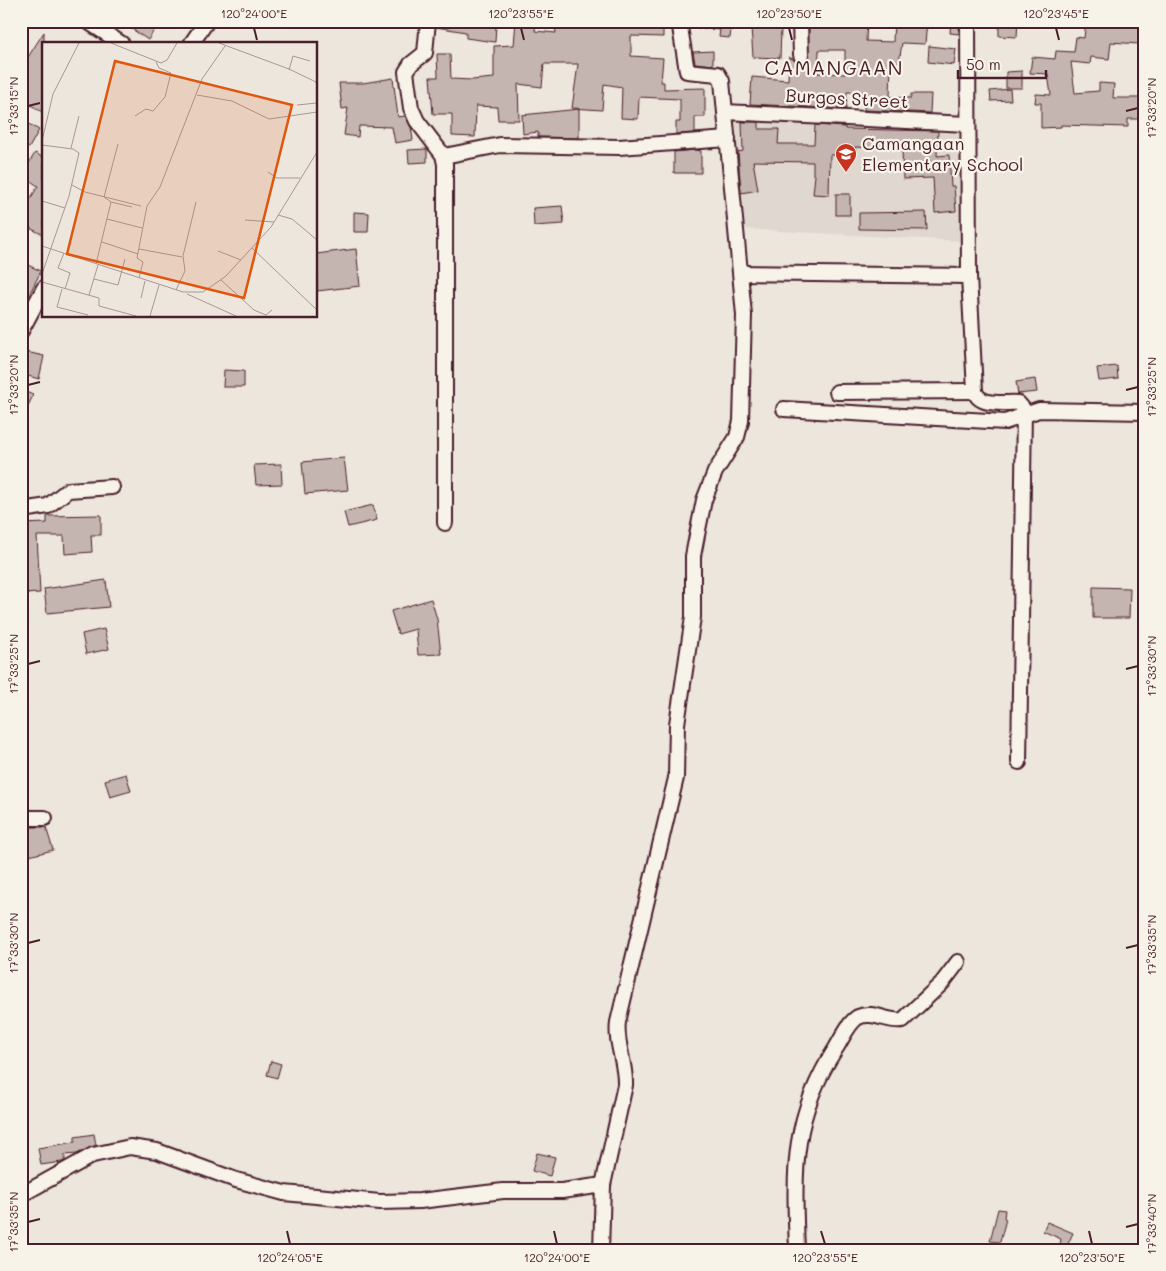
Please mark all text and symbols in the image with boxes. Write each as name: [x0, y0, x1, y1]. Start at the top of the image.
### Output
text: 120°24'00"E: [221, 5, 287, 21]
text: 120°23'55"E: [488, 5, 554, 21]
text: 120°23'50"E: [756, 5, 822, 21]
text: 120°23'45"E: [1023, 5, 1089, 21]
inset map: [42, 42, 318, 318]
scale bar: [958, 48, 1046, 80]
district label: CAMANGAAN: [765, 54, 903, 80]
text: 50 m: [966, 54, 1001, 74]
text: 17°33'15"N: [5, 77, 21, 135]
text: 17°33'20"N: [1143, 78, 1159, 138]
street label: Burgos Street: [785, 83, 909, 113]
place label: Camangaan Elementary School: [862, 131, 1024, 176]
school or university icon: Camangaan Elementary School: [834, 142, 858, 173]
text: 17°33'20"N: [5, 355, 21, 415]
text: 17°33'25"N: [1143, 357, 1159, 417]
text: 17°33'25"N: [5, 634, 21, 694]
text: 17°33'30"N: [1143, 636, 1159, 696]
text: 17°33'30"N: [5, 913, 21, 973]
text: 17°33'35"N: [1143, 915, 1159, 975]
text: 17°33'35"N: [5, 1192, 21, 1252]
text: 17°33'40"N: [1143, 1194, 1159, 1254]
text: 120°24'05"E: [257, 1249, 323, 1265]
text: 120°24'00"E: [524, 1249, 590, 1265]
text: 120°23'55"E: [792, 1249, 858, 1265]
text: 120°23'50"E: [1059, 1249, 1125, 1265]

